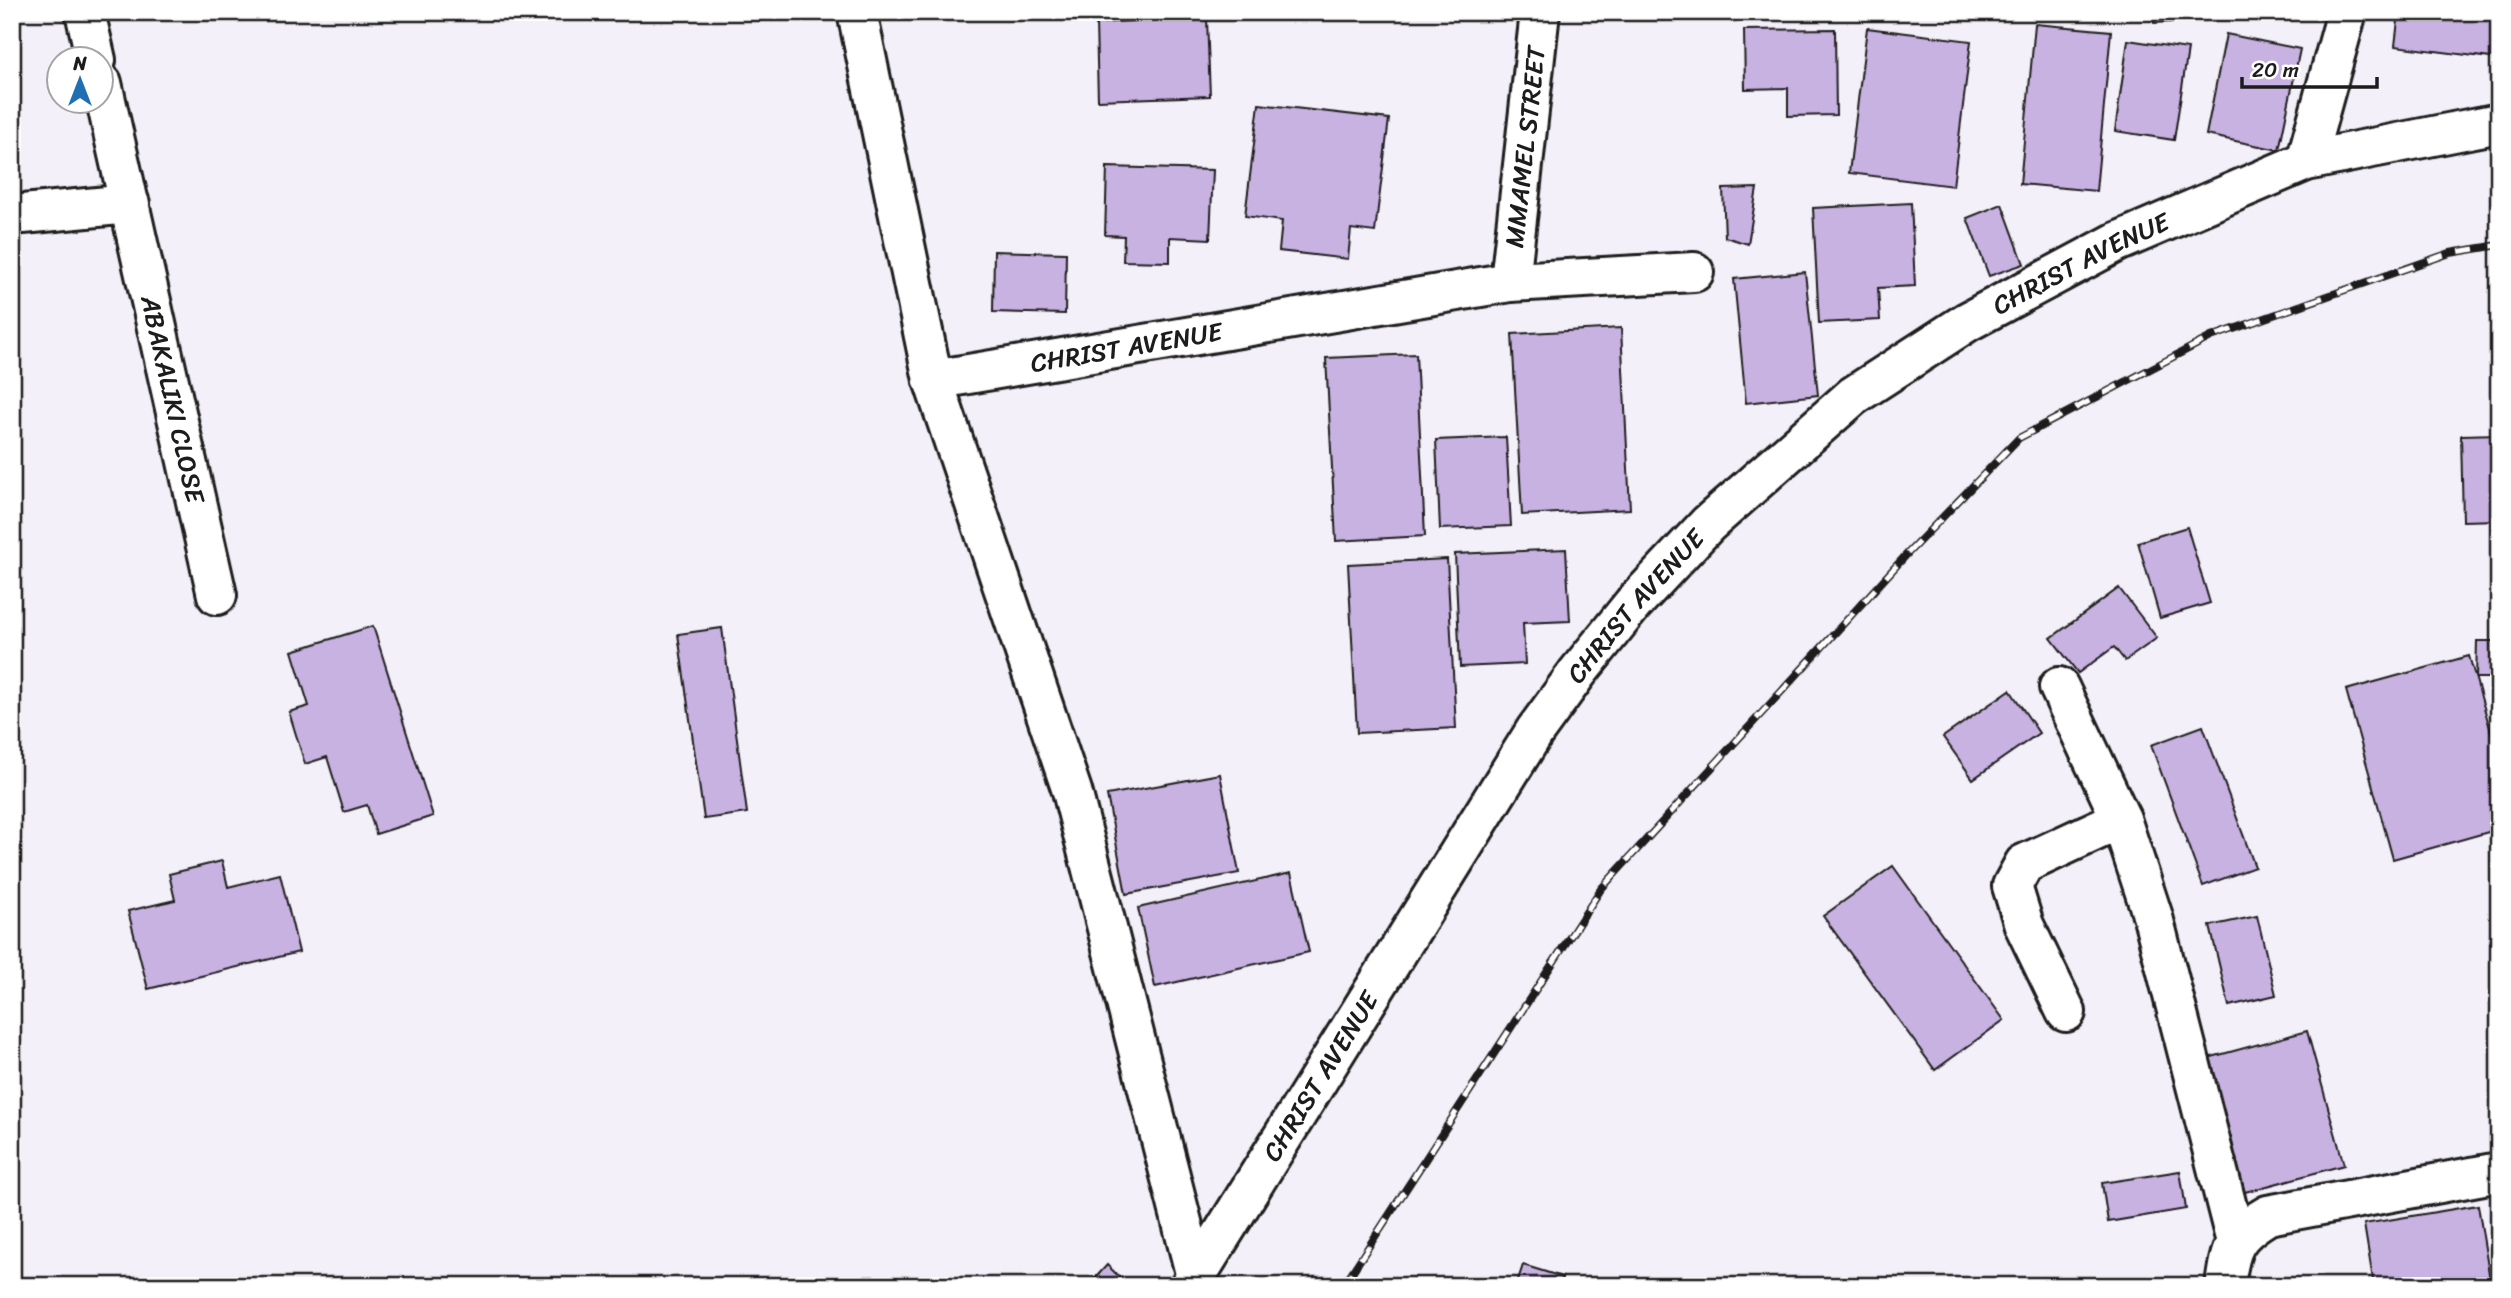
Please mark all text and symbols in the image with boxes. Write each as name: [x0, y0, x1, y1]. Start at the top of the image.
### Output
street label: MMAMEL STREET: [1491, 42, 1559, 250]
north arrow: [46, 46, 116, 116]
scale bar: [2242, 46, 2376, 90]
text: N: [72, 47, 87, 80]
text: 20 m: [2252, 51, 2299, 89]
street label: CHRIST AVENUE: [1984, 199, 2178, 328]
street label: ABAKALIKI CLOSE: [127, 290, 219, 509]
street label: CHRIST AVENUE: [1027, 308, 1227, 386]
street label: CHRIST AVENUE: [1554, 516, 1717, 693]
street label: CHRIST AVENUE: [1250, 980, 1392, 1171]

